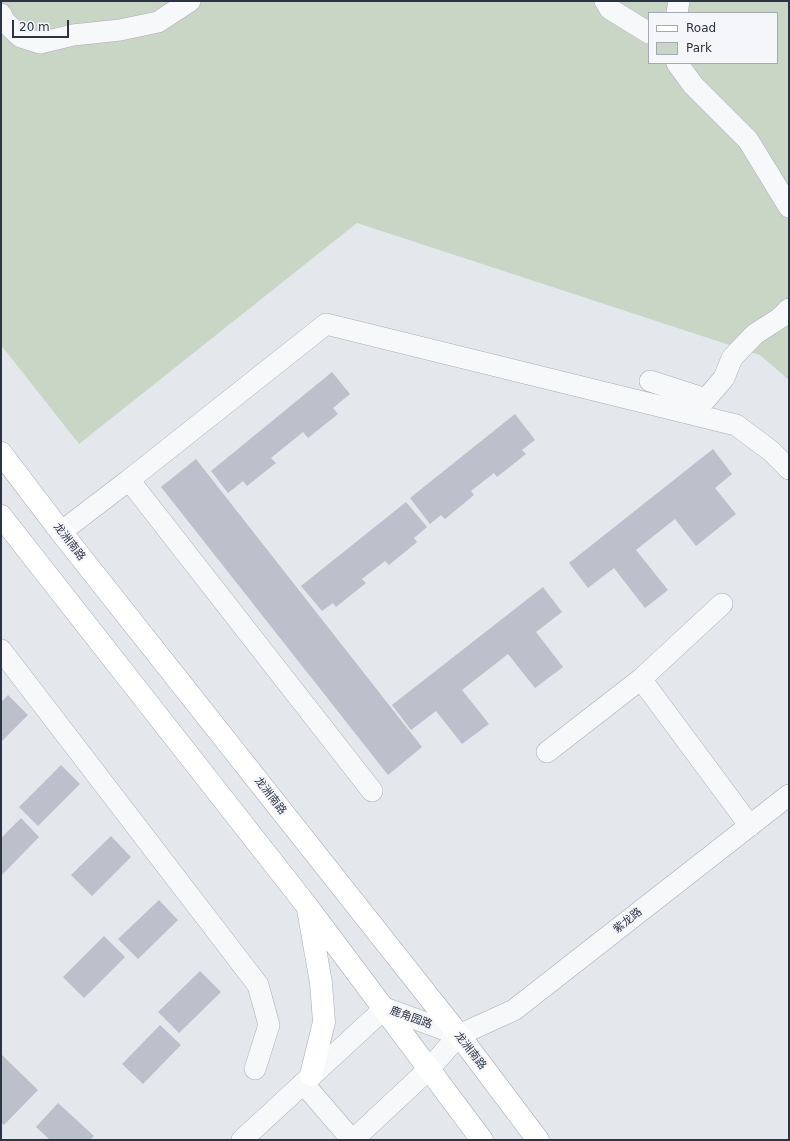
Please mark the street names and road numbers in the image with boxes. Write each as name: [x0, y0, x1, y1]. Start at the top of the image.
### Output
street label: 龙洲南路: [50, 521, 88, 563]
street label: 龙洲南路: [251, 775, 289, 817]
street label: 紫龙路: [611, 906, 645, 936]
street label: 鹿角园路: [388, 1004, 434, 1032]
street label: 龙洲南路: [451, 1030, 489, 1072]

